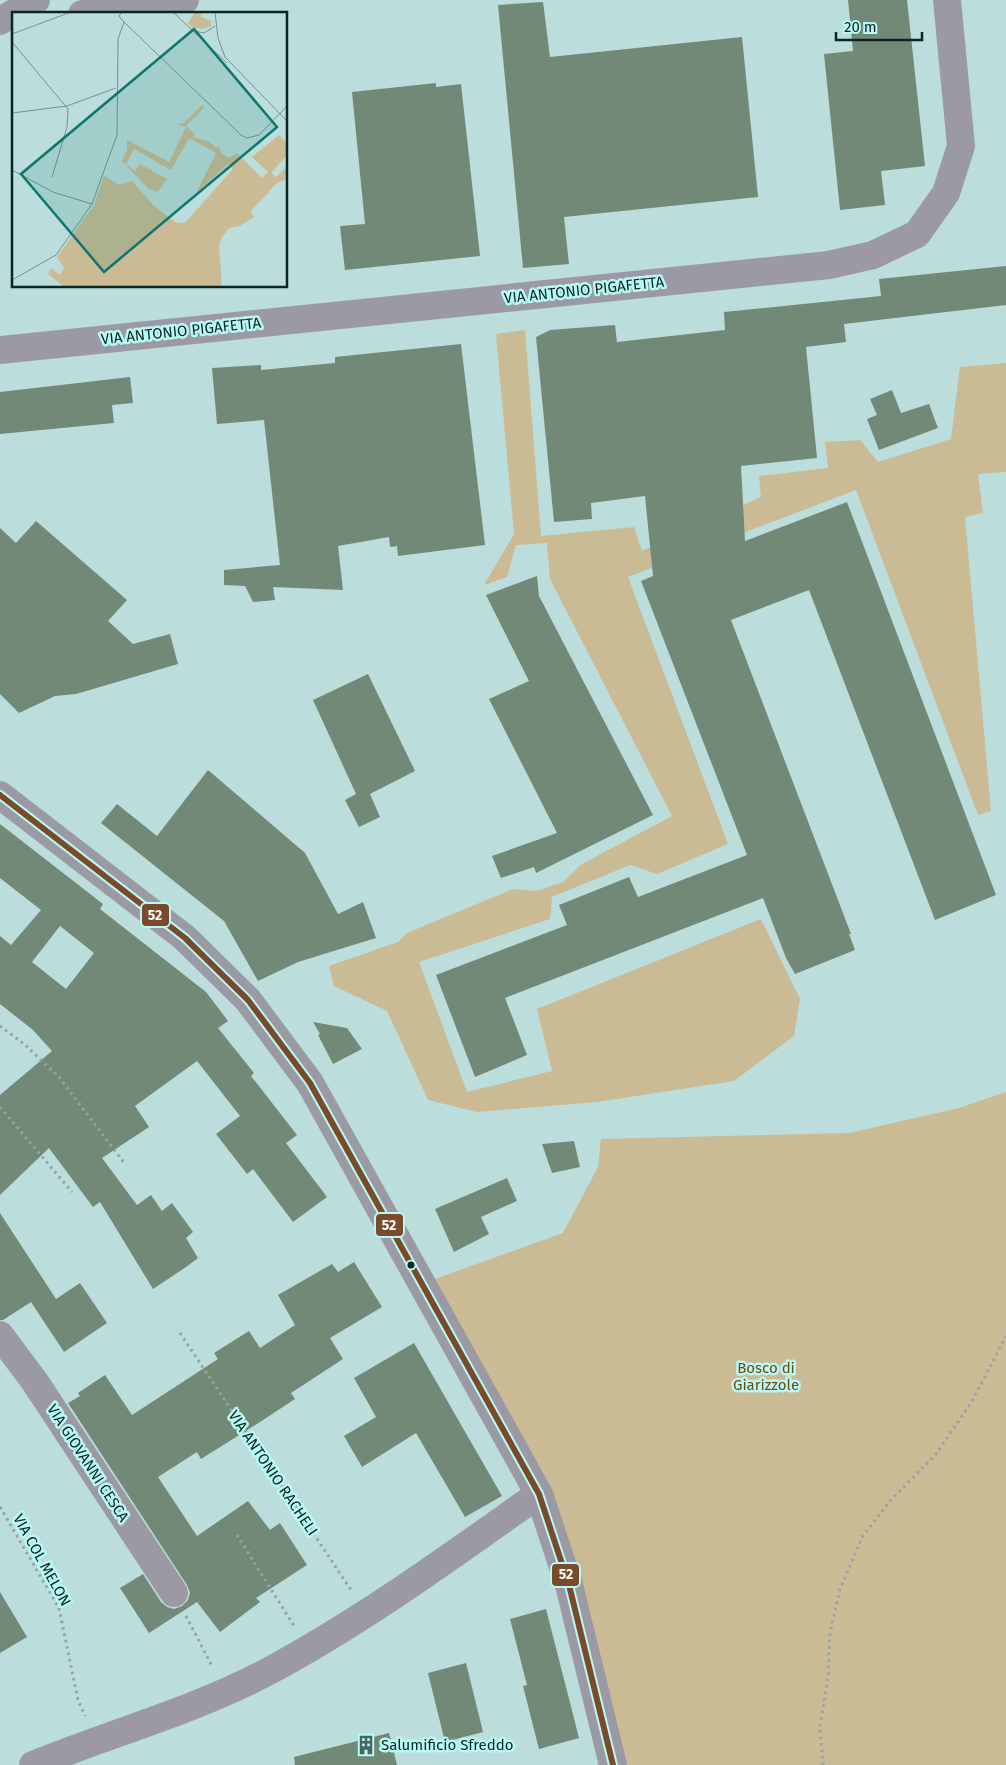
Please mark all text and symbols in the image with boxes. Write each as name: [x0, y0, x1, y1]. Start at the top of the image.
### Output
scale bar: [836, 10, 922, 42]
inset map: [12, 12, 288, 288]
text: 20 m: [844, 18, 877, 36]
street label: VIA ANTONIO PIGAFETTA: [503, 273, 665, 307]
street label: VIA ANTONIO PIGAFETTA: [100, 314, 262, 348]
line badge: 52: [141, 903, 170, 927]
text: 52: [148, 907, 162, 924]
line badge: 52: [375, 1213, 404, 1237]
text: 52: [382, 1217, 396, 1234]
unlabelled marker: [406, 1260, 416, 1270]
park label: Bosco di Giarizzole: [733, 1359, 799, 1394]
street label: VIA GIOVANNI CESCA: [43, 1401, 133, 1526]
street label: VIA ANTONIO RACHELI: [224, 1407, 322, 1539]
street label: VIA COL MELON: [9, 1511, 75, 1609]
line badge: 52: [551, 1563, 580, 1587]
text: 52: [559, 1566, 573, 1583]
building icon: Salumificio Sfreddo: [355, 1734, 377, 1756]
place label: Salumificio Sfreddo: [381, 1736, 513, 1754]

